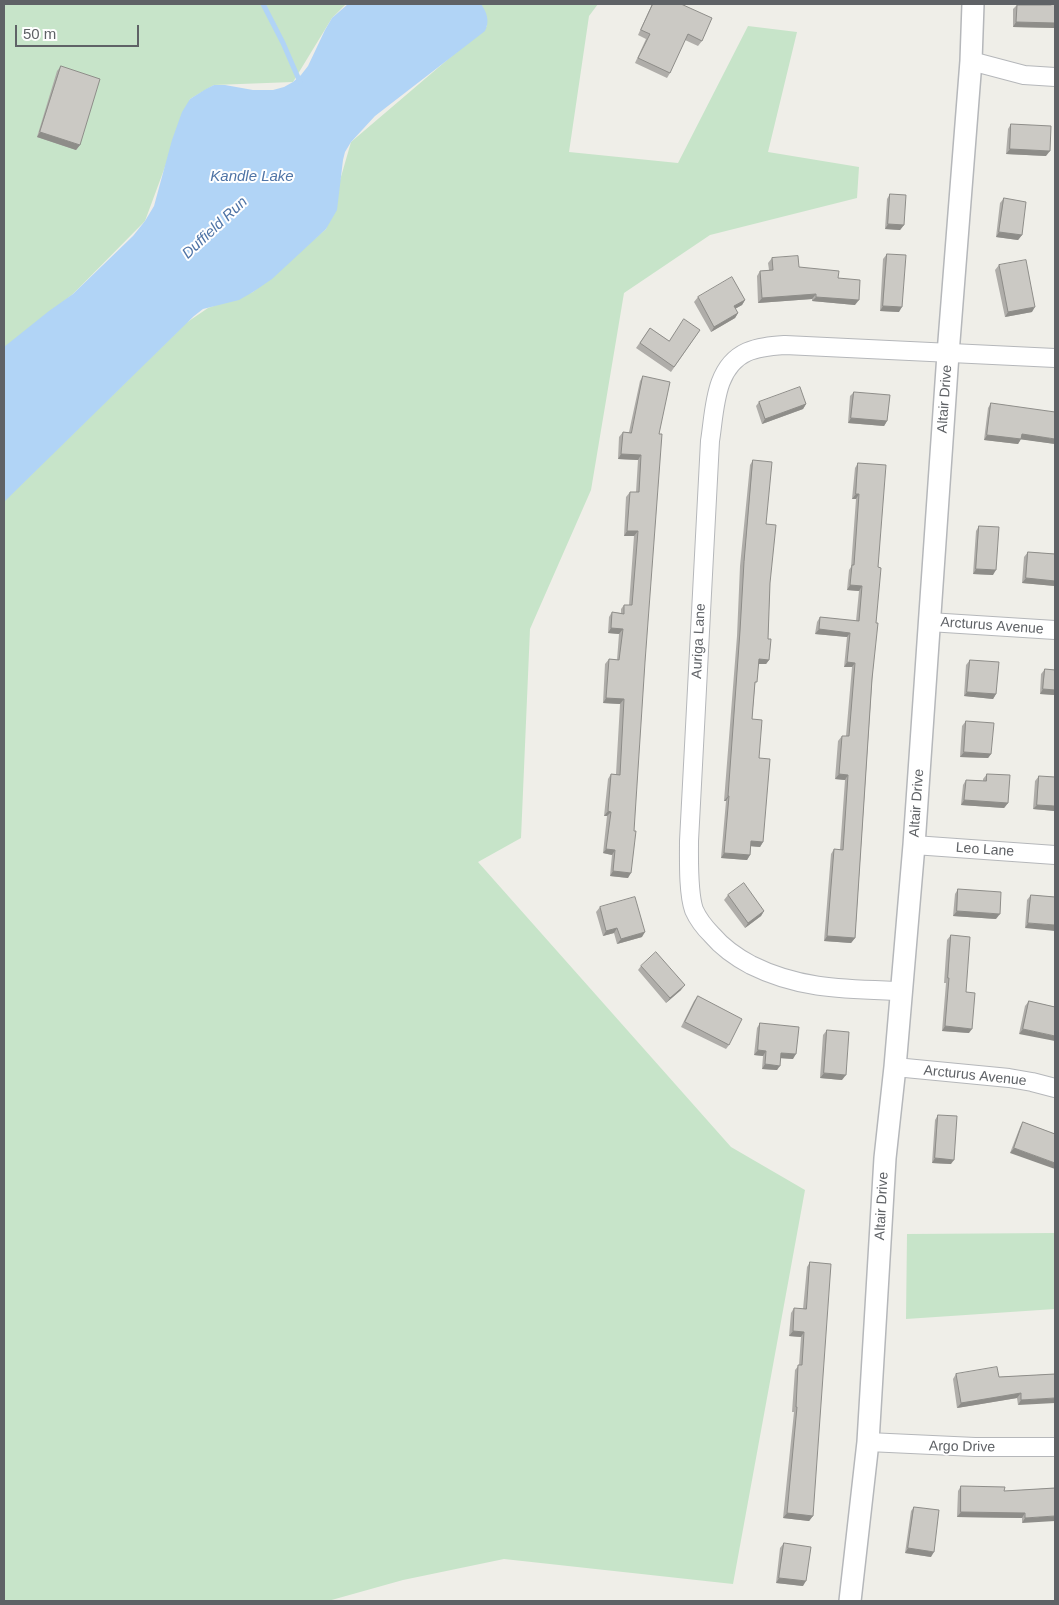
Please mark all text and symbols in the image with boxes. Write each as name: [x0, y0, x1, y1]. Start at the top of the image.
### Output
scale bar: [18, 15, 141, 47]
text: 50 m: [23, 25, 56, 42]
water label: Kandle Lake: [210, 168, 294, 186]
water label: Duffield Run: [179, 193, 251, 263]
street label: Altair Drive: [934, 364, 956, 434]
street label: Auriga Lane: [689, 603, 709, 679]
street label: Arcturus Avenue: [940, 614, 1044, 638]
street label: Altair Drive: [906, 768, 928, 838]
street label: Leo Lane: [955, 840, 1015, 860]
street label: Arcturus Avenue: [923, 1062, 1027, 1090]
street label: Altair Drive: [872, 1171, 892, 1241]
street label: Argo Drive: [929, 1438, 995, 1456]

